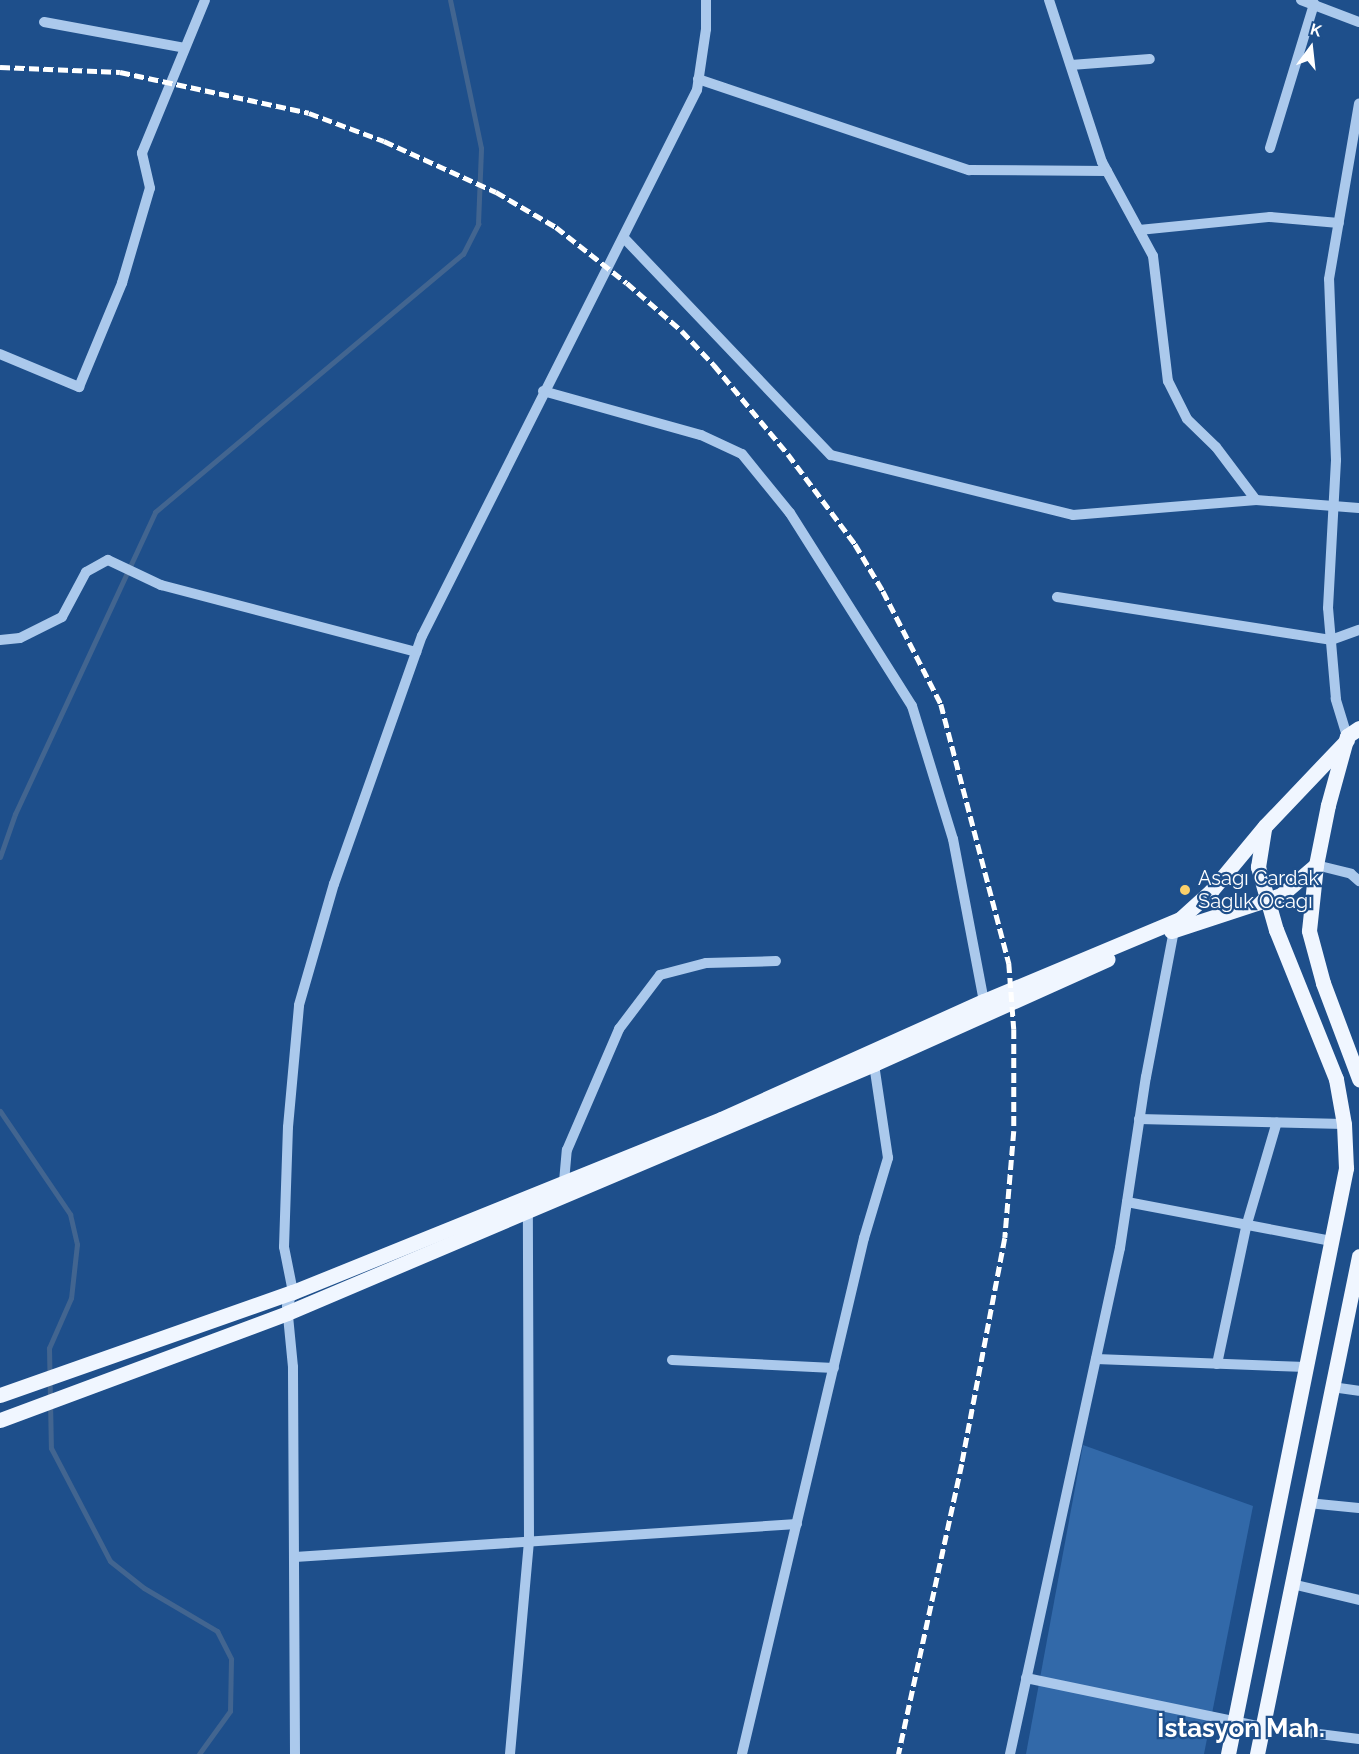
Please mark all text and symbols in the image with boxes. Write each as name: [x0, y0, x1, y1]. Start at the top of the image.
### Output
north arrow: [1281, 18, 1341, 78]
text: K: [1308, 20, 1323, 41]
place label: Asagı Cardak Saglık Ocagı: [1198, 867, 1319, 914]
marker: Asagı Cardak Saglık Ocagı: [1176, 881, 1194, 899]
district label: İstasyon Mah.: [1157, 1713, 1325, 1745]

